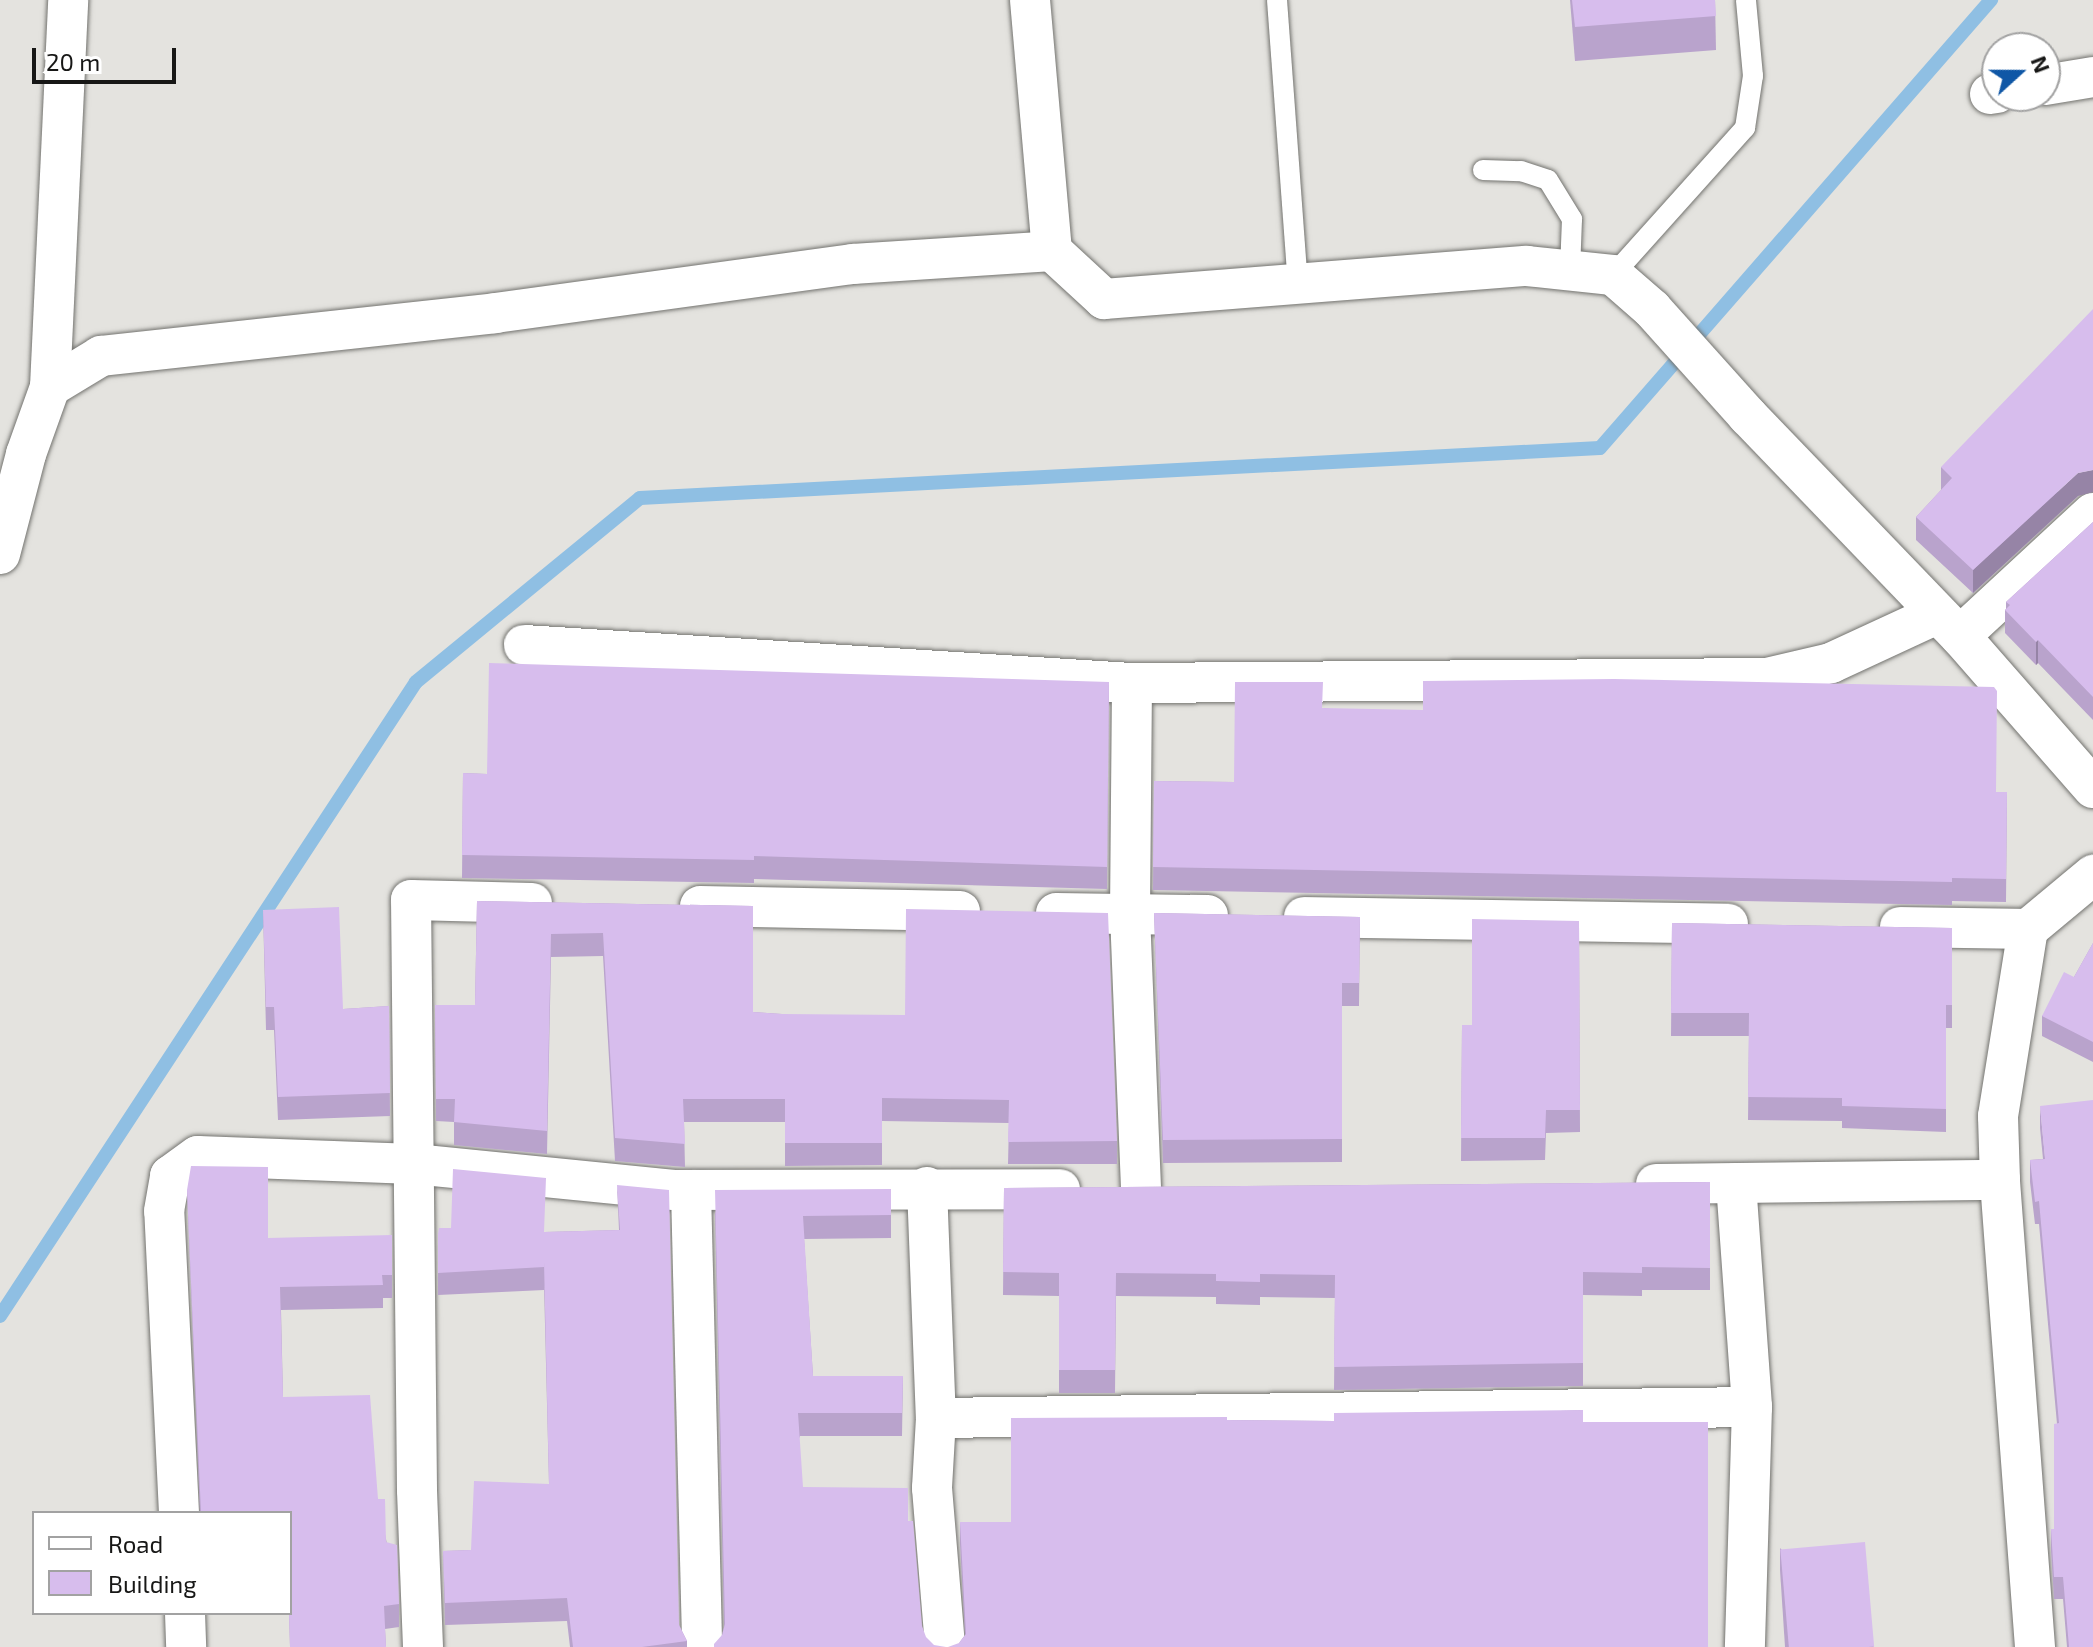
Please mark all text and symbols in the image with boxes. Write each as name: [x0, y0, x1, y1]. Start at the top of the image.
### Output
scale bar: [36, 32, 180, 82]
north arrow: [1981, 32, 2061, 112]
text: 20 m: [46, 47, 100, 76]
text: N: [2027, 52, 2057, 76]
legend: [32, 1511, 292, 1615]
text: Road: [108, 1529, 163, 1558]
text: Building: [108, 1569, 197, 1598]

